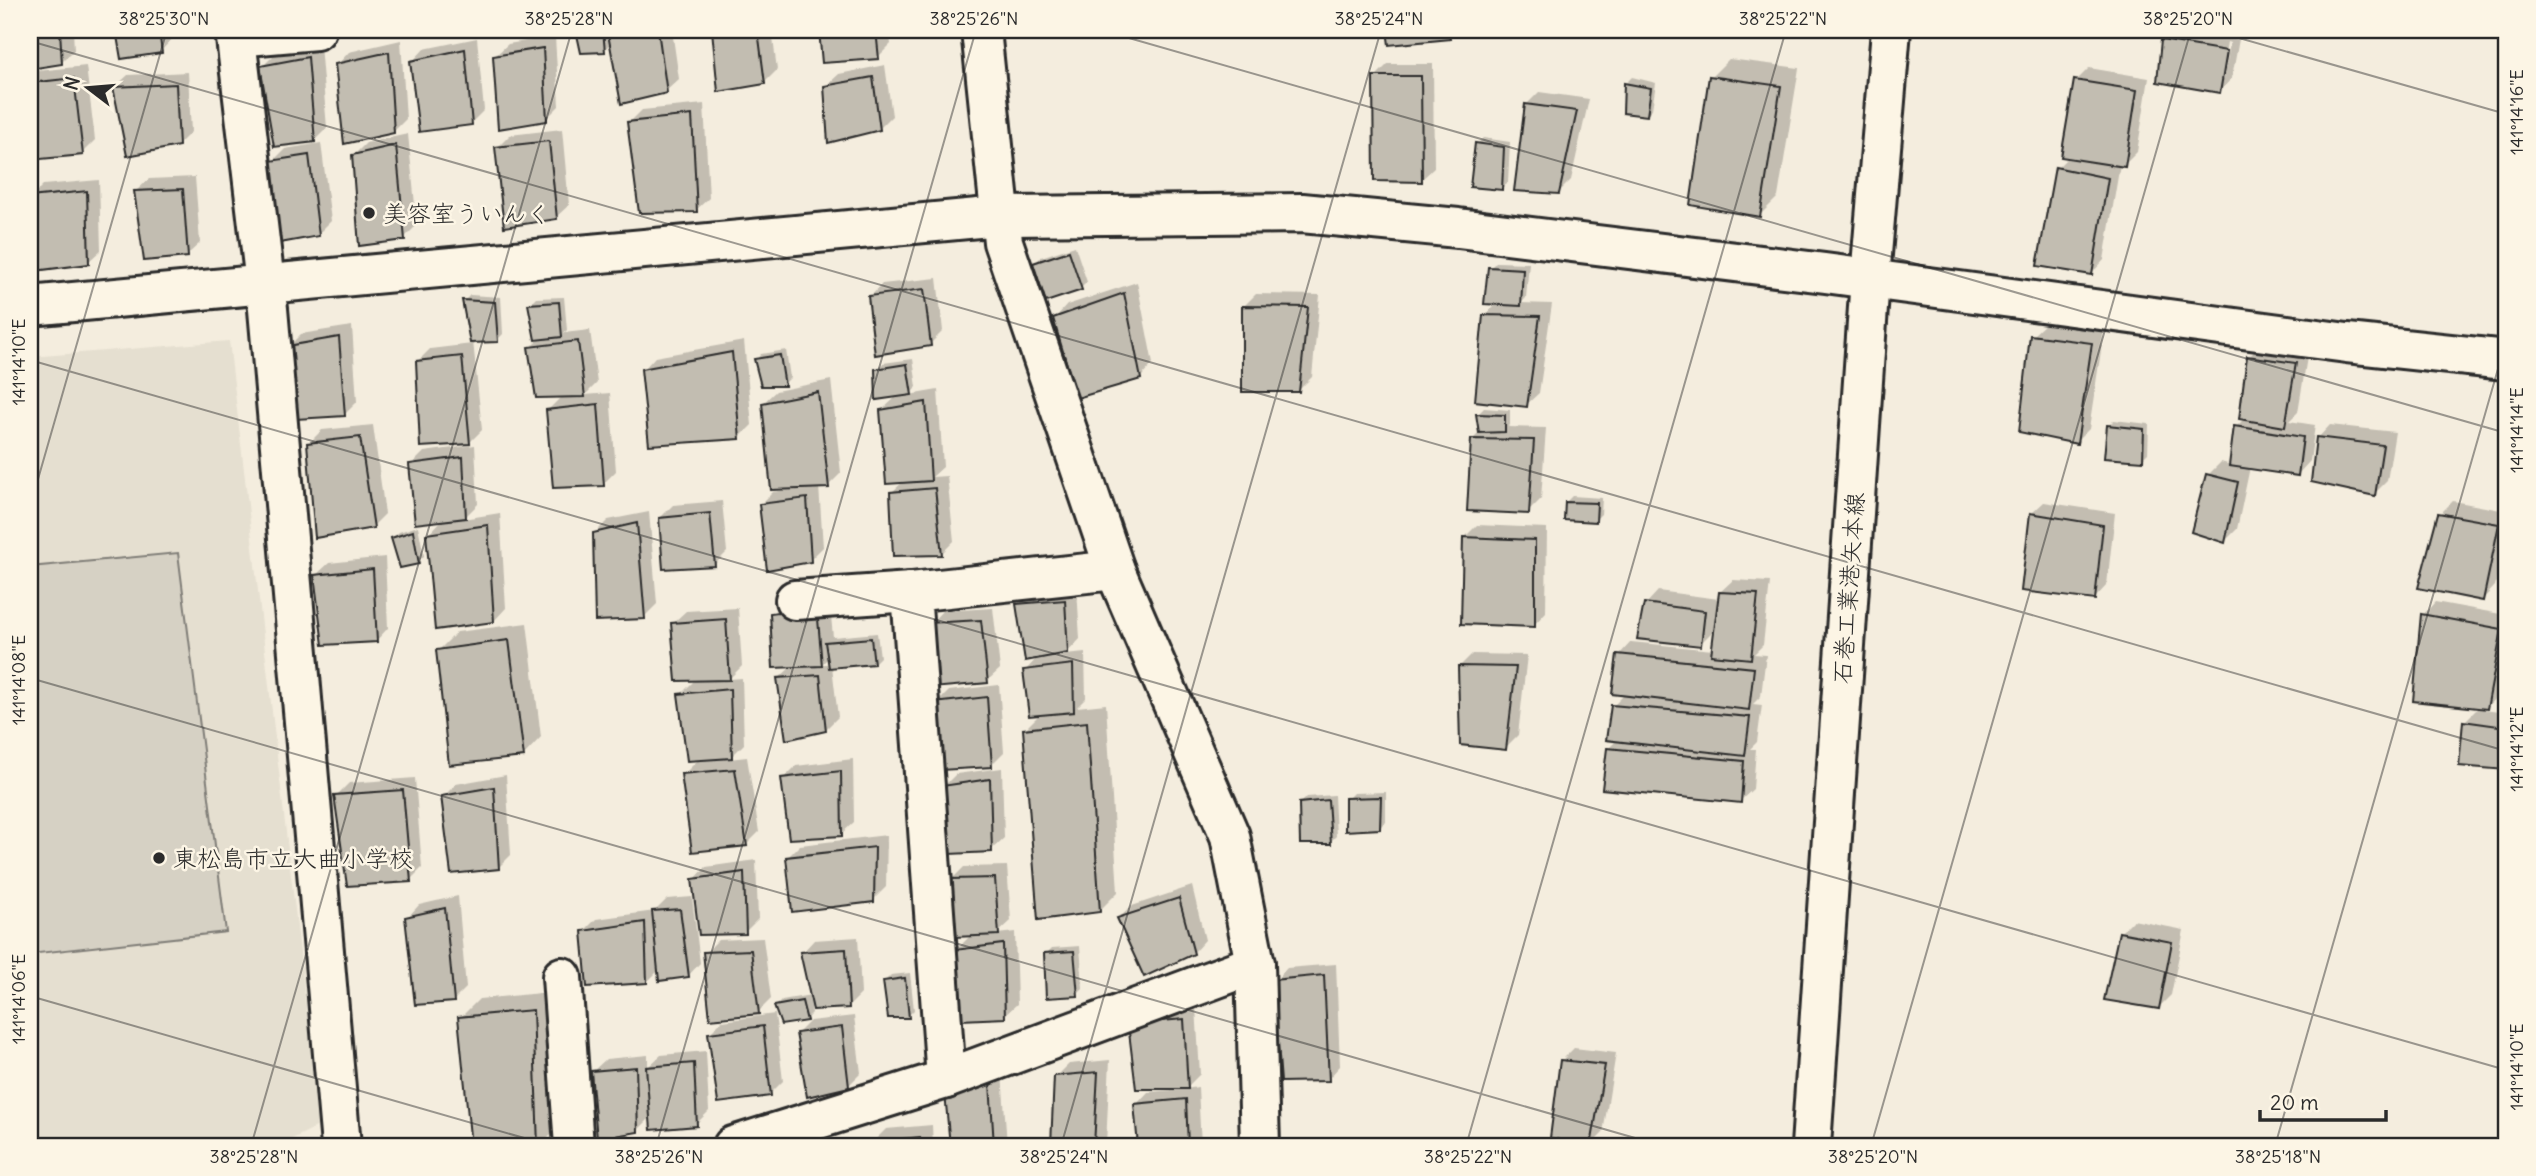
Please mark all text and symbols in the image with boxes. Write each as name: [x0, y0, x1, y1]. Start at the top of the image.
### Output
text: 38°25'30"N: [119, 7, 209, 30]
text: 38°25'28"N: [524, 7, 614, 30]
text: 38°25'26"N: [929, 7, 1019, 30]
text: 38°25'24"N: [1335, 7, 1423, 30]
text: 38°25'22"N: [1739, 7, 1827, 30]
text: 38°25'20"N: [2143, 7, 2233, 30]
north arrow: [52, 52, 122, 122]
text: 141°14'16"E: [2505, 69, 2528, 155]
text: N: [58, 74, 85, 93]
place label: 美容室ういんく: [383, 198, 551, 228]
marker: 美容室ういんく: [361, 205, 377, 221]
text: 141°14'10"E: [7, 318, 30, 406]
text: 141°14'14"E: [2505, 387, 2528, 473]
street label: 石巻工業港矢本線: [1826, 491, 1870, 685]
text: 141°14'08"E: [7, 635, 30, 725]
text: 141°14'12"E: [2505, 706, 2528, 792]
place label: 東松島市立大曲小学校: [173, 843, 413, 873]
marker: 東松島市立大曲小学校: [151, 850, 167, 866]
text: 141°14'06"E: [7, 954, 30, 1044]
text: 141°14'10"E: [2505, 1023, 2528, 1111]
scale bar: [2260, 1078, 2386, 1122]
text: 20 m: [2270, 1089, 2319, 1116]
text: 38°25'28"N: [209, 1145, 299, 1168]
text: 38°25'26"N: [614, 1145, 704, 1168]
text: 38°25'24"N: [1020, 1145, 1108, 1168]
text: 38°25'22"N: [1424, 1145, 1512, 1168]
text: 38°25'20"N: [1828, 1145, 1918, 1168]
text: 38°25'18"N: [2235, 1145, 2321, 1168]

